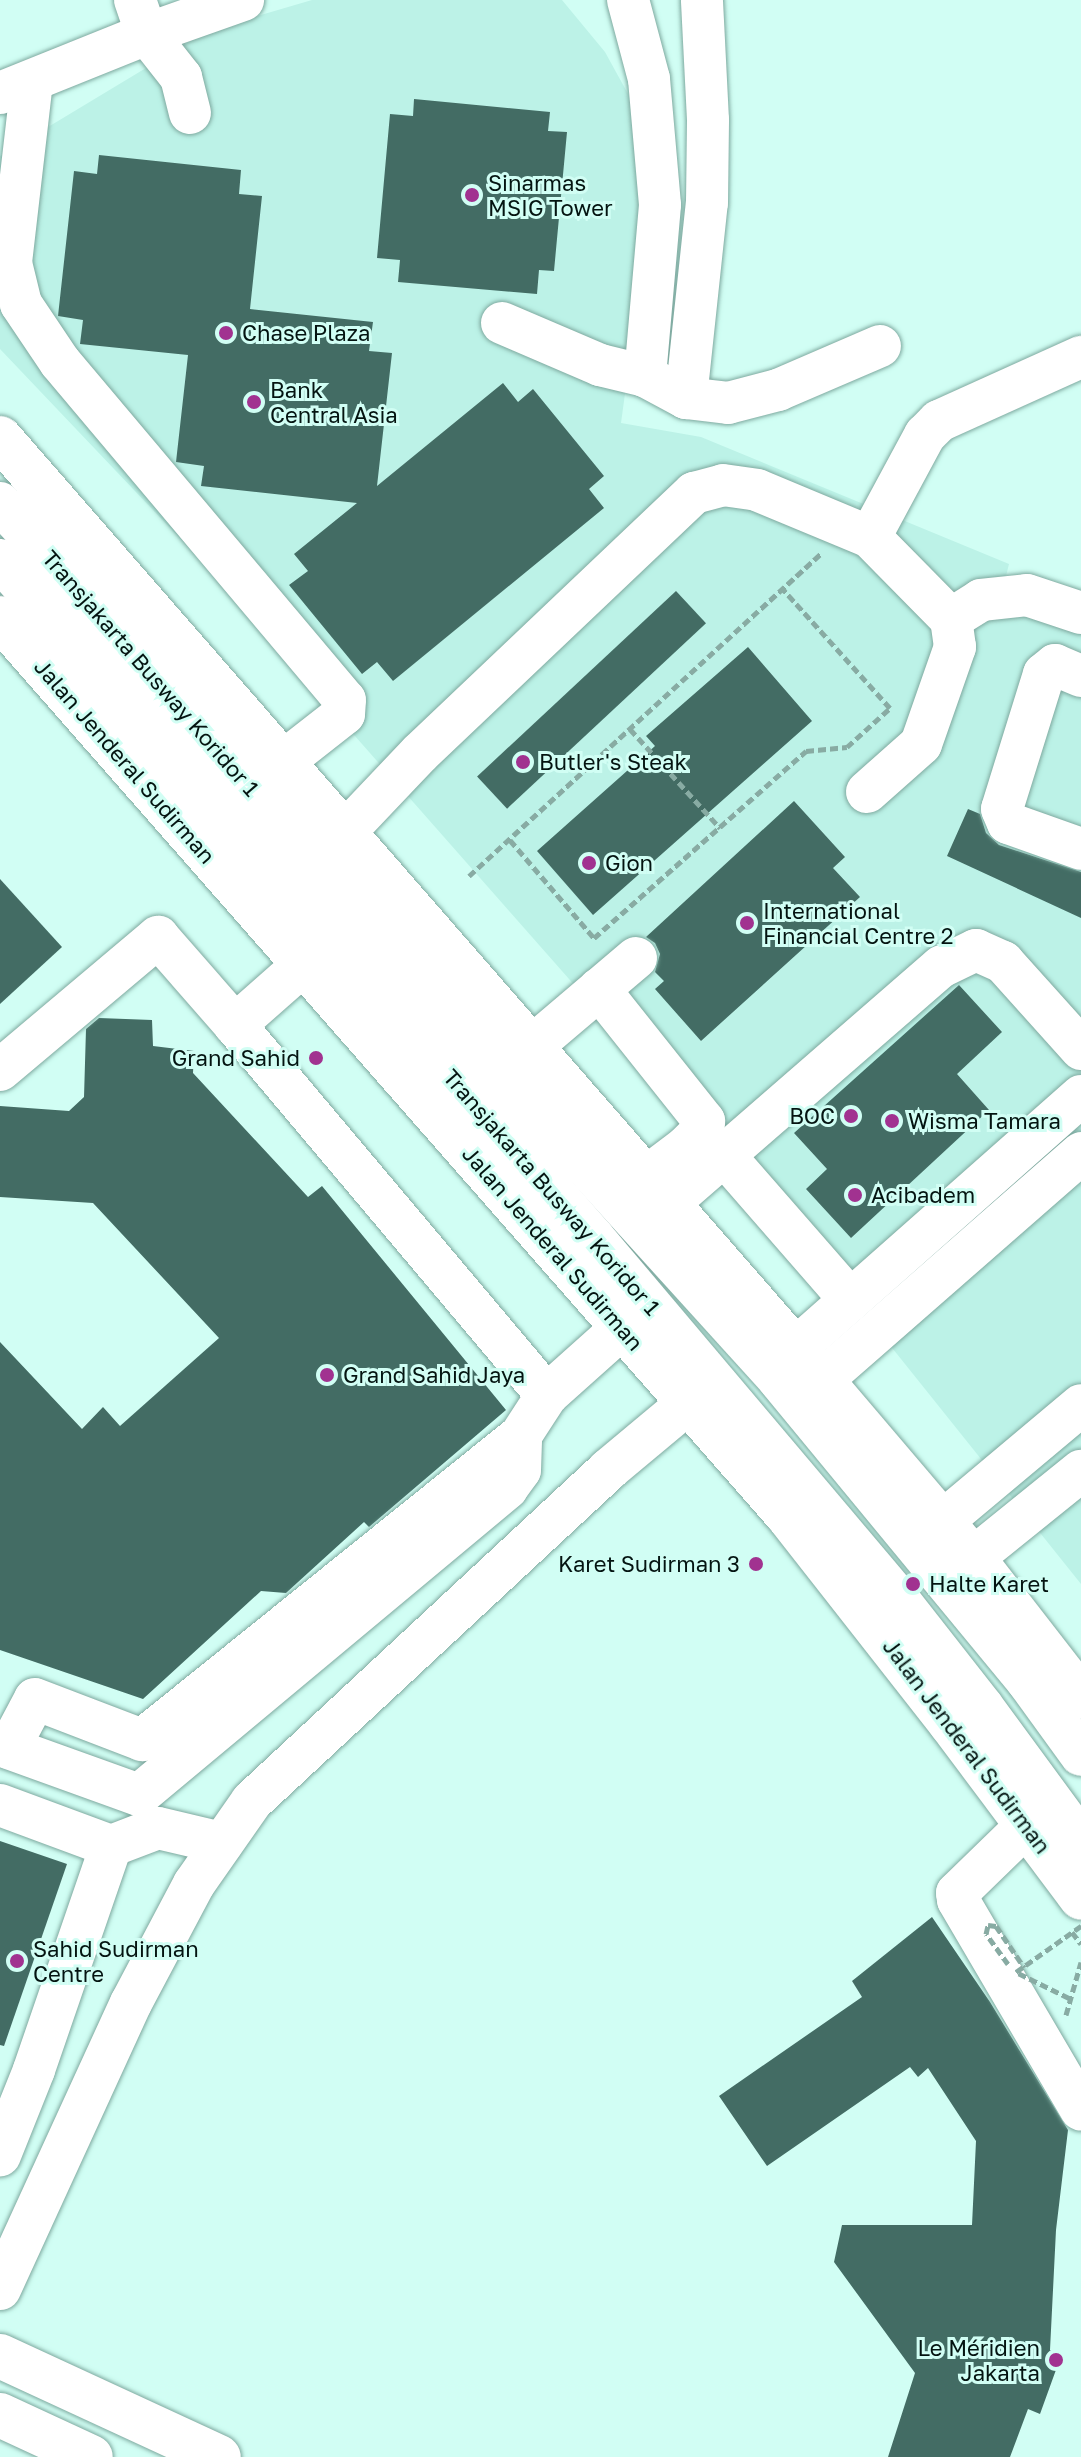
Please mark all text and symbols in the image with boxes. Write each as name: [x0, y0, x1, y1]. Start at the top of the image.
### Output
place label: Sinarmas MSIG Tower: [488, 169, 612, 220]
marker: Sinarmas MSIG Tower: [463, 186, 481, 204]
place label: Chase Plaza: [242, 320, 370, 346]
marker: Chase Plaza: [217, 324, 235, 342]
place label: Bank Central Asia: [270, 376, 398, 428]
marker: Bank Central Asia: [245, 393, 263, 411]
street label: Transjakarta Busway Koridor 1: [37, 545, 265, 801]
street label: Jalan Jenderal Sudirman: [29, 653, 221, 869]
place label: Butler's Steak: [539, 749, 687, 775]
marker: Butler's Steak: [514, 753, 532, 771]
place label: Gion: [605, 850, 653, 876]
marker: Gion: [580, 854, 598, 872]
place label: International Financial Centre 2: [763, 897, 954, 948]
marker: International Financial Centre 2: [738, 914, 756, 932]
place label: Grand Sahid: [172, 1045, 300, 1071]
marker: Grand Sahid: [307, 1049, 325, 1067]
street label: Transjakarta Busway Koridor 1: [438, 1064, 666, 1320]
place label: BOC: [789, 1103, 835, 1129]
marker: BOC: [842, 1107, 860, 1125]
place label: Wisma Tamara: [908, 1108, 1061, 1134]
marker: Wisma Tamara: [883, 1112, 901, 1130]
street label: Jalan Jenderal Sudirman: [457, 1140, 649, 1356]
place label: Acibadem: [871, 1182, 975, 1208]
marker: Acibadem: [846, 1186, 864, 1204]
place label: Grand Sahid Jaya: [343, 1362, 525, 1388]
marker: Grand Sahid Jaya: [318, 1366, 336, 1384]
place label: Karet Sudirman 3: [558, 1551, 740, 1577]
marker: Karet Sudirman 3: [747, 1555, 765, 1573]
place label: Halte Karet: [929, 1571, 1049, 1597]
marker: Halte Karet: [904, 1575, 922, 1593]
street label: Jalan Jenderal Sudirman: [878, 1633, 1056, 1859]
place label: Sahid Sudirman Centre: [33, 1935, 199, 1986]
marker: Sahid Sudirman Centre: [8, 1952, 26, 1970]
place label: Le Méridien Jakarta: [918, 2334, 1040, 2386]
marker: Le Méridien Jakarta: [1047, 2351, 1065, 2369]

